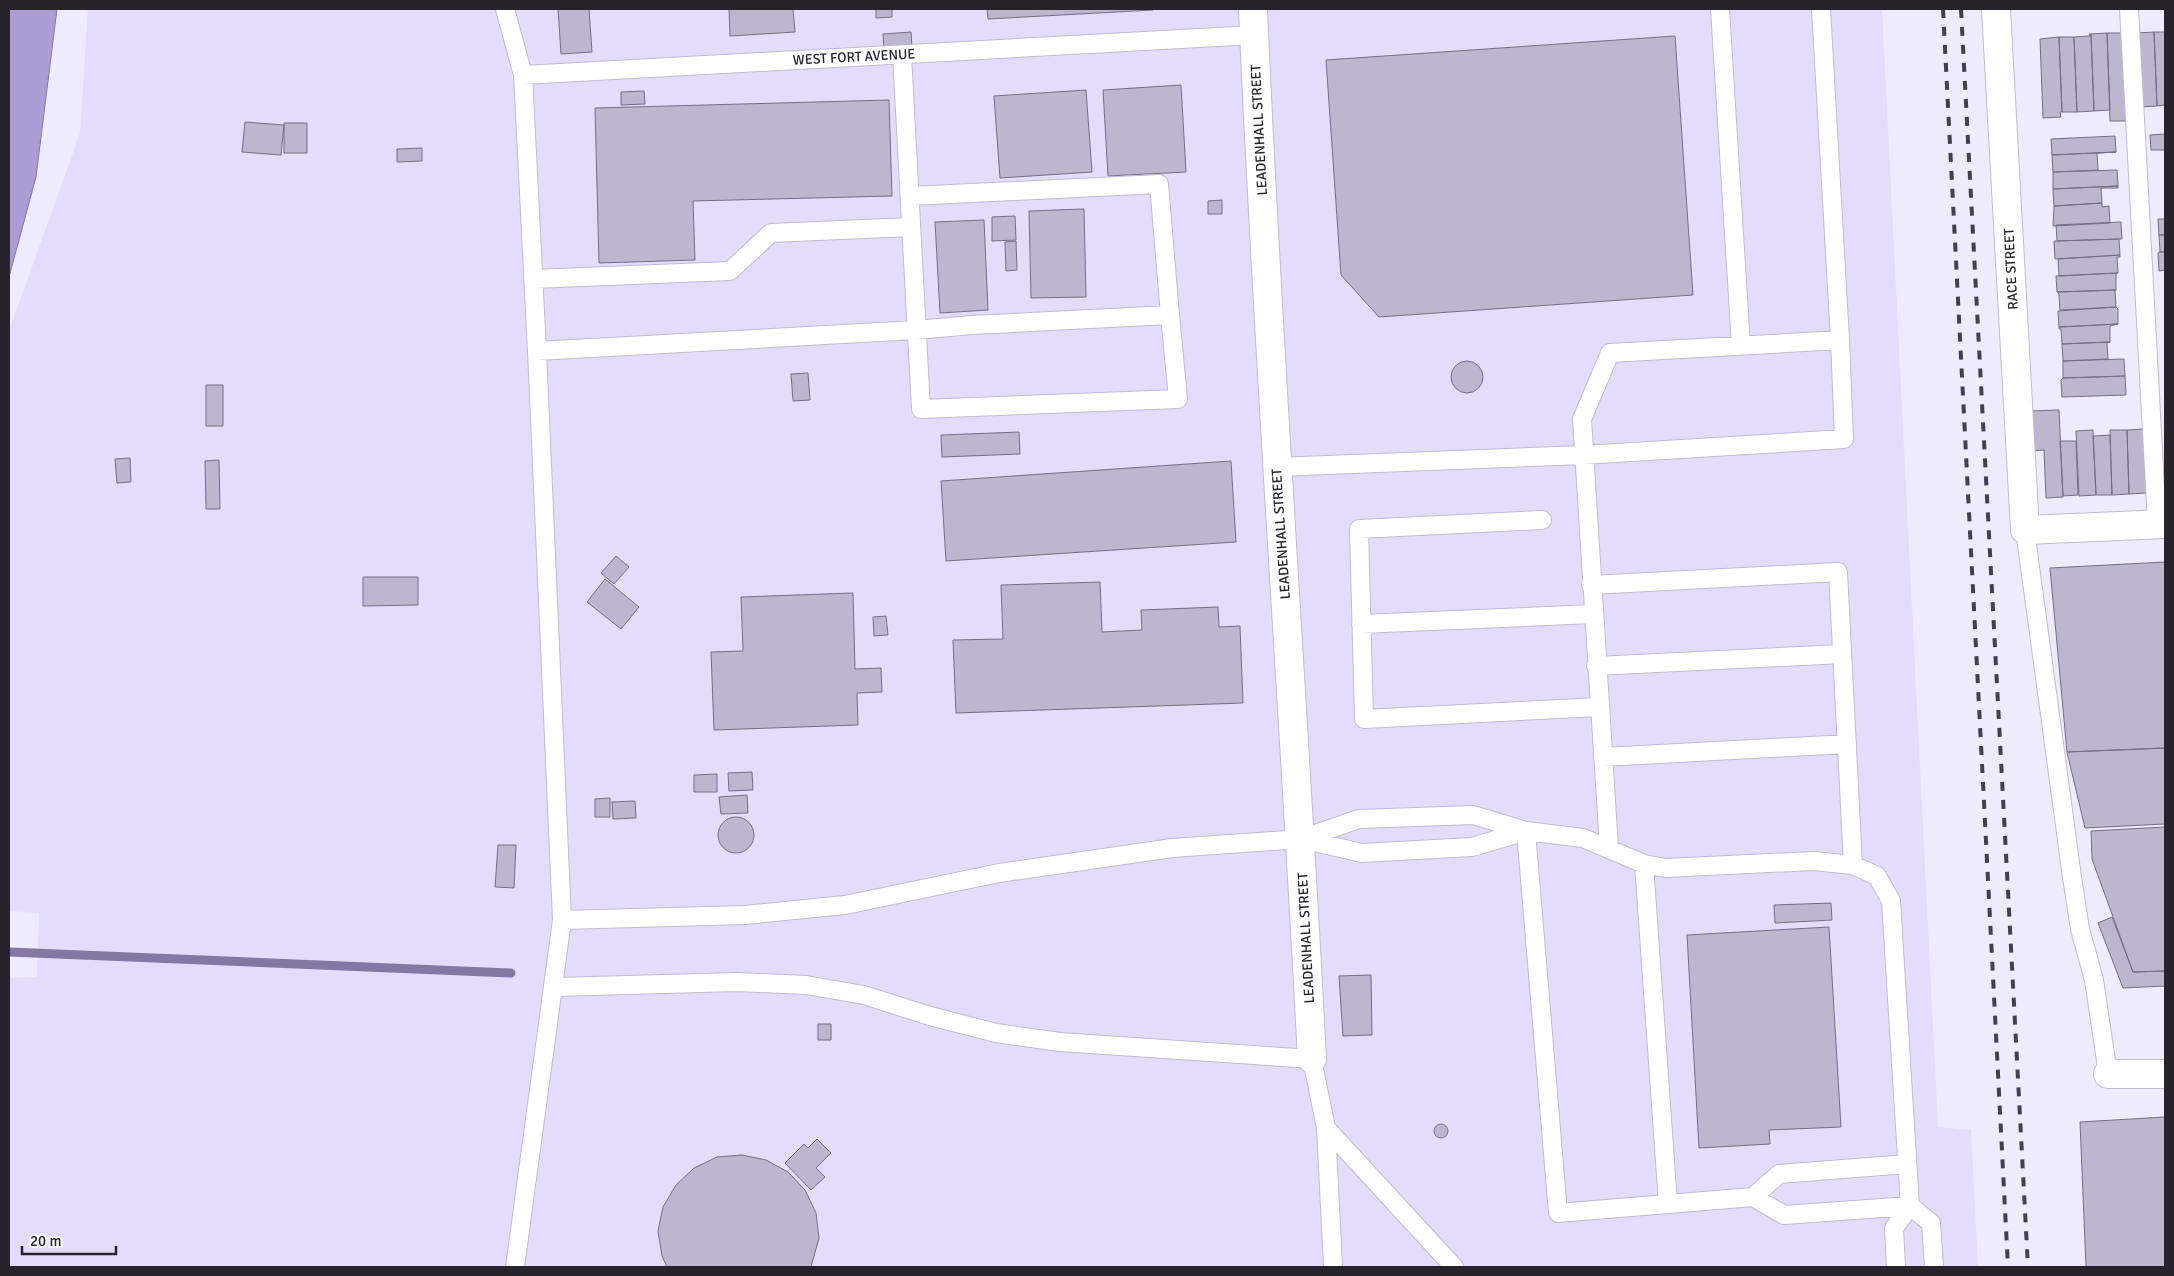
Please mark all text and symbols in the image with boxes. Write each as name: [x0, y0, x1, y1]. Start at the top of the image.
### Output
street label: WEST FORT AVENUE: [792, 45, 916, 69]
street label: LEADENHALL STREET: [1247, 64, 1271, 196]
street label: RACE STREET: [2000, 228, 2022, 310]
street label: LEADENHALL STREET: [1268, 468, 1294, 600]
street label: LEADENHALL STREET: [1294, 872, 1318, 1004]
scale bar: [22, 1224, 116, 1256]
text: 20 m: [30, 1232, 61, 1250]

